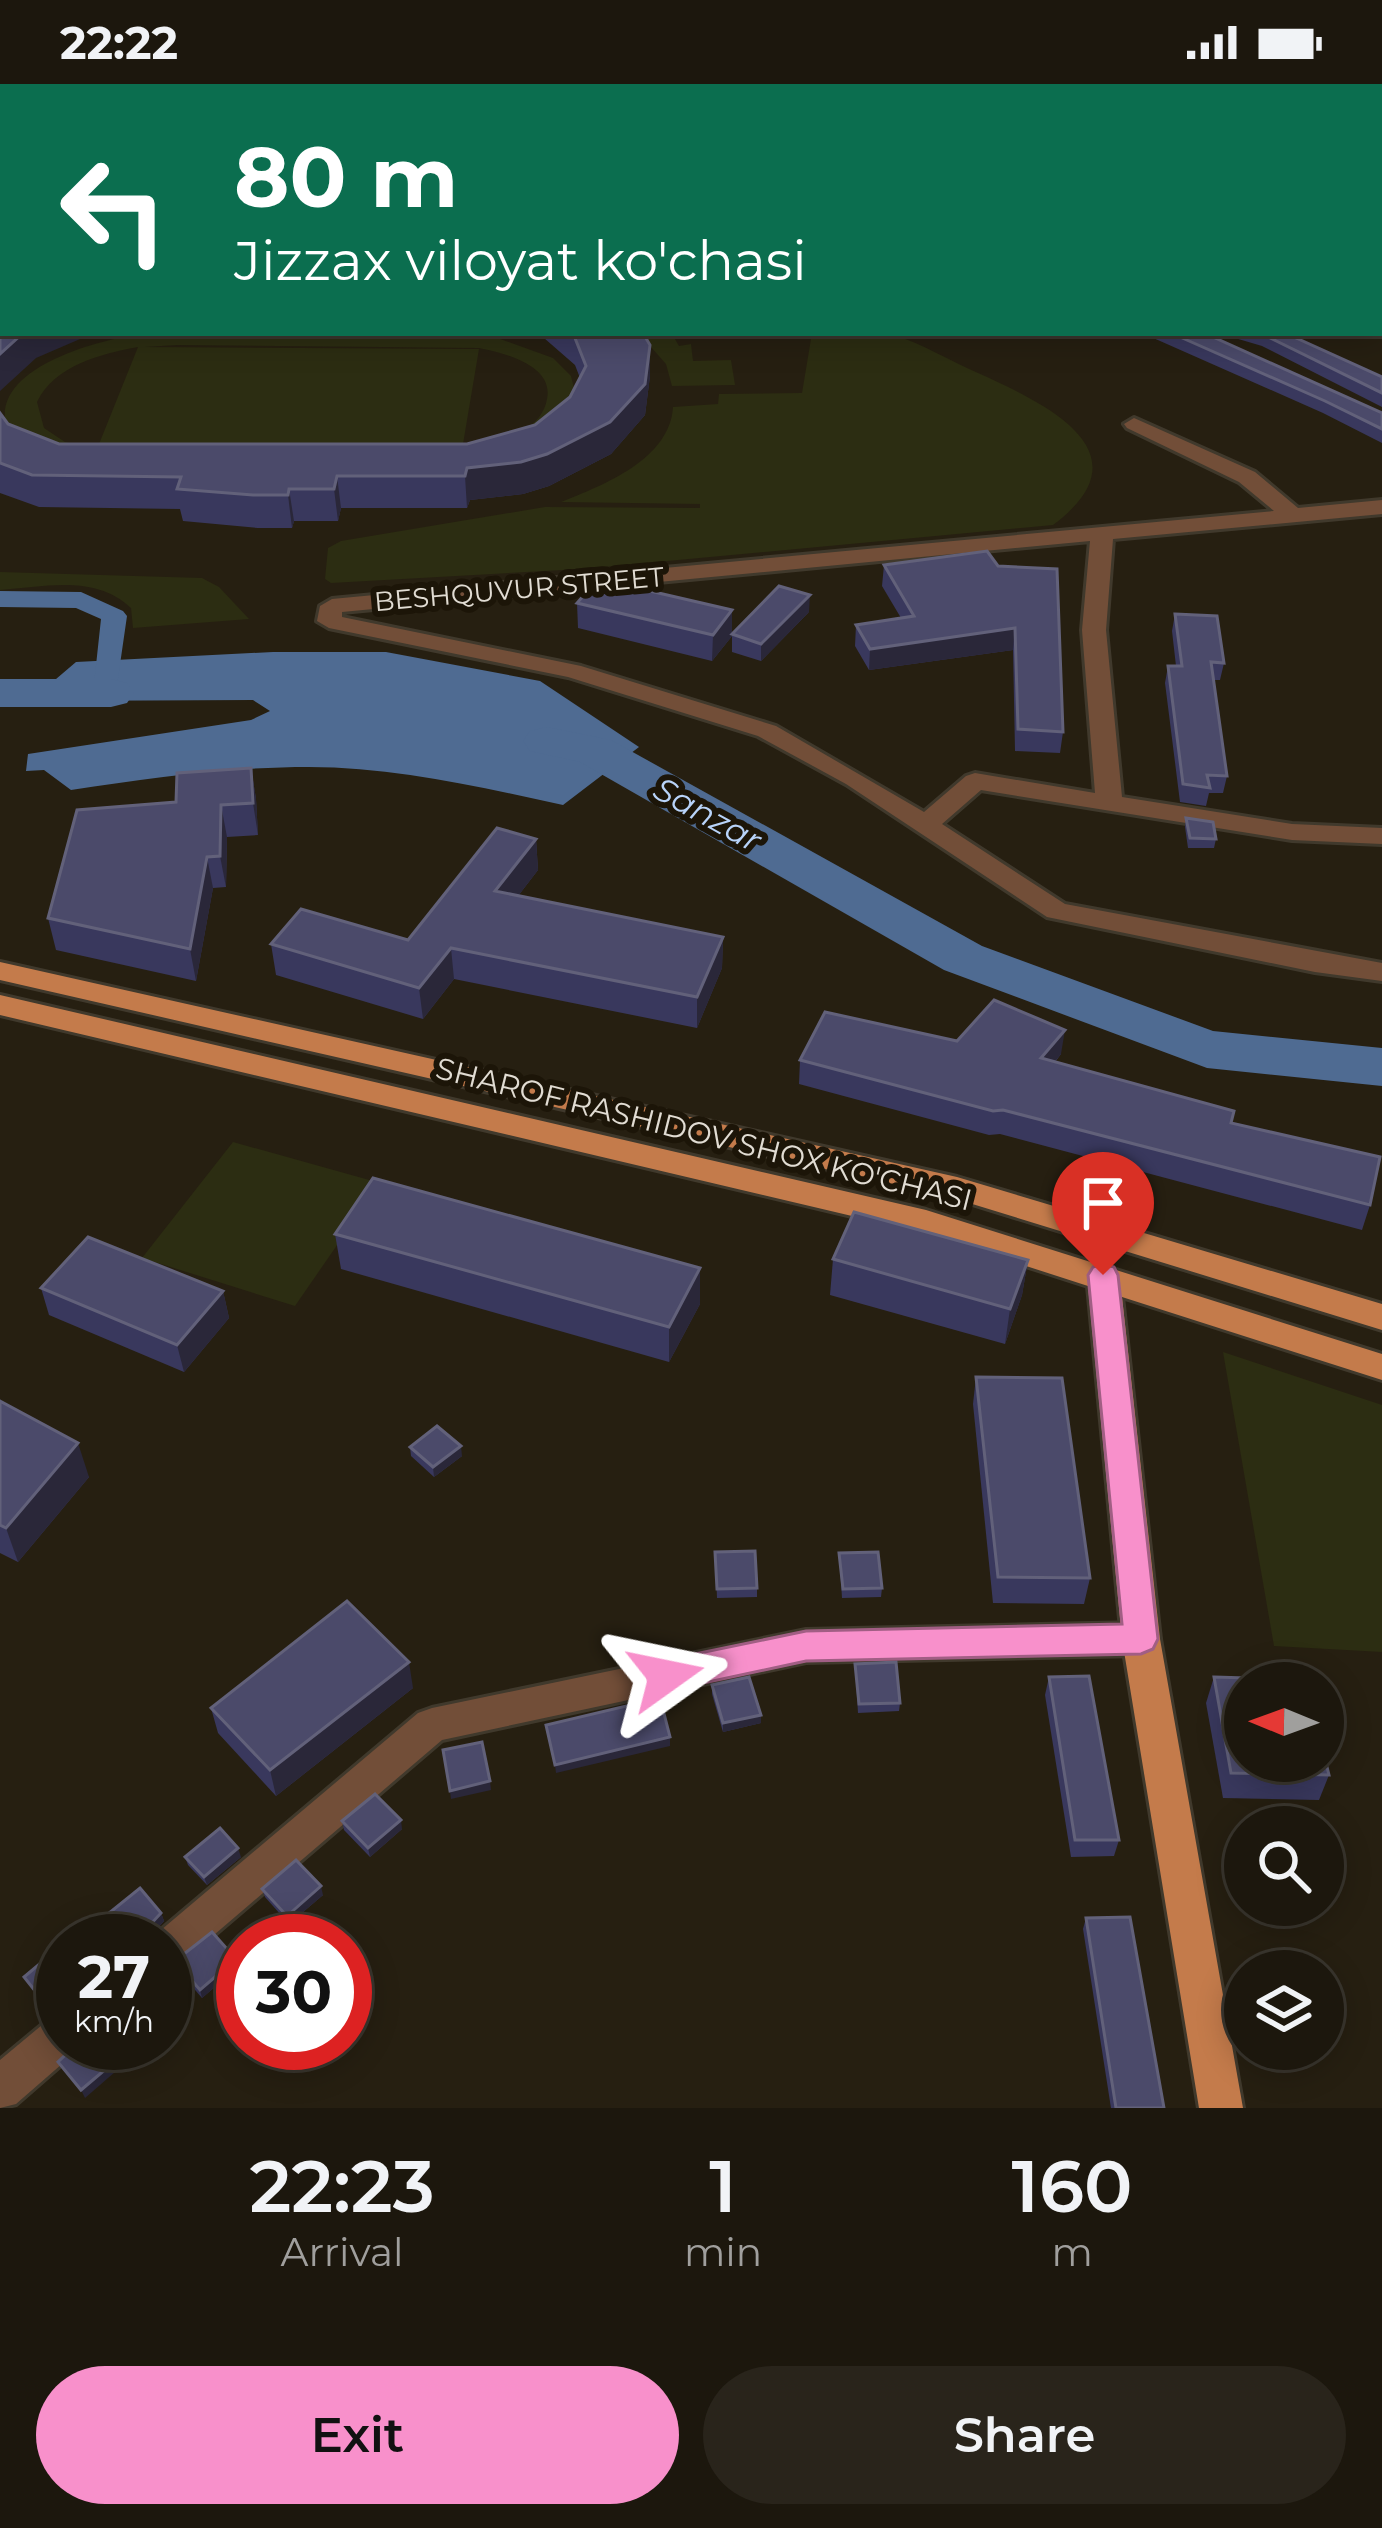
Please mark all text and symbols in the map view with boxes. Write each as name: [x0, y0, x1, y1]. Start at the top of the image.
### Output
text: 22:22: [60, 15, 178, 70]
text: 80 m: [234, 126, 458, 228]
icon: left: [36, 132, 192, 288]
text: Jizzax viloyat ko'chasi: [234, 228, 807, 294]
street label: BESHQUVUR STREET: [373, 560, 666, 618]
water label: Sanzar: [647, 768, 770, 860]
street label: SHAROF RASHIDOV SHOX KO'CHASI: [432, 1049, 976, 1219]
pin: [1052, 1152, 1154, 1275]
icon: arrive: [1070, 1170, 1136, 1236]
position arrow: [603, 1613, 729, 1739]
north arrow: [1224, 1662, 1344, 1782]
map controls: [1224, 1662, 1344, 2070]
button: search: [1224, 1806, 1344, 1926]
speed limit sign: 30: [216, 1914, 372, 2070]
text: 27: [78, 1940, 150, 2013]
button: layers: [1224, 1950, 1344, 2070]
text: km/h: [74, 2003, 154, 2040]
text: 22:23: [249, 2142, 435, 2230]
text: 1: [709, 2142, 737, 2230]
text: 160: [1012, 2142, 1133, 2230]
text: Arrival: [280, 2228, 403, 2276]
text: min: [684, 2228, 762, 2276]
text: m: [1051, 2228, 1093, 2276]
button: Exit: [36, 2366, 679, 2504]
button: Share: [703, 2366, 1346, 2504]

